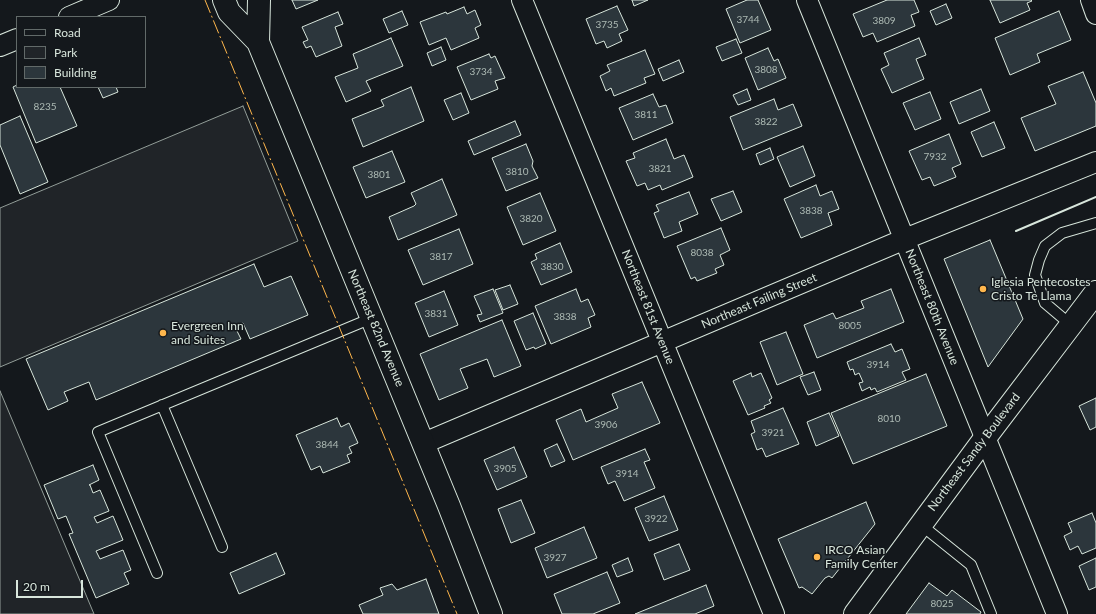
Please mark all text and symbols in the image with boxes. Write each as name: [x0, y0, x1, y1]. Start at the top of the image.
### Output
house number: 3744: [736, 14, 760, 26]
house number: 3809: [872, 15, 896, 27]
legend: [16, 16, 146, 88]
house number: 3735: [595, 19, 619, 31]
text: Road: [54, 25, 81, 40]
text: Park: [54, 45, 77, 60]
house number: 3808: [754, 64, 778, 76]
text: Building: [54, 65, 97, 80]
house number: 3734: [469, 66, 493, 78]
house number: 8235: [33, 101, 57, 113]
house number: 3811: [634, 109, 658, 121]
house number: 3822: [754, 116, 778, 128]
house number: 7932: [923, 151, 947, 163]
house number: 3821: [648, 163, 672, 175]
house number: 3810: [505, 166, 529, 178]
house number: 3801: [367, 169, 391, 181]
house number: 3838: [799, 205, 823, 217]
house number: 3820: [519, 213, 543, 225]
house number: 8038: [690, 247, 714, 259]
street label: Northeast 80th Avenue: [902, 247, 962, 367]
street label: Northeast 81st Avenue: [618, 248, 678, 366]
house number: 3817: [429, 251, 453, 263]
house number: 3830: [540, 261, 564, 273]
street label: Northeast 82nd Avenue: [345, 267, 407, 389]
street label: Northeast Failing Street: [699, 270, 819, 332]
place label: Iglesia Pentecostes Cristo Te Llama: [991, 275, 1091, 303]
marker: Iglesia Pentecostes Cristo Te Llama: [978, 284, 988, 294]
house number: 3831: [424, 308, 448, 320]
house number: 3838: [553, 311, 577, 323]
place label: Evergreen Inn and Suites: [171, 319, 244, 347]
house number: 8005: [838, 320, 862, 332]
marker: Evergreen Inn and Suites: [158, 328, 168, 338]
house number: 3914: [866, 359, 890, 371]
street label: Northeast Sandy Boulevard: [925, 390, 1023, 514]
house number: 8010: [877, 413, 901, 425]
house number: 3906: [594, 419, 618, 431]
house number: 3921: [761, 427, 785, 439]
house number: 3844: [315, 439, 339, 451]
house number: 3905: [493, 463, 517, 475]
house number: 3914: [615, 468, 639, 480]
house number: 3922: [644, 513, 668, 525]
place label: IRCO Asian Family Center: [825, 543, 898, 571]
house number: 3927: [543, 552, 567, 564]
marker: IRCO Asian Family Center: [812, 552, 822, 562]
scale bar: [18, 572, 85, 598]
text: 20 m: [23, 579, 50, 594]
house number: 8025: [930, 598, 954, 610]

